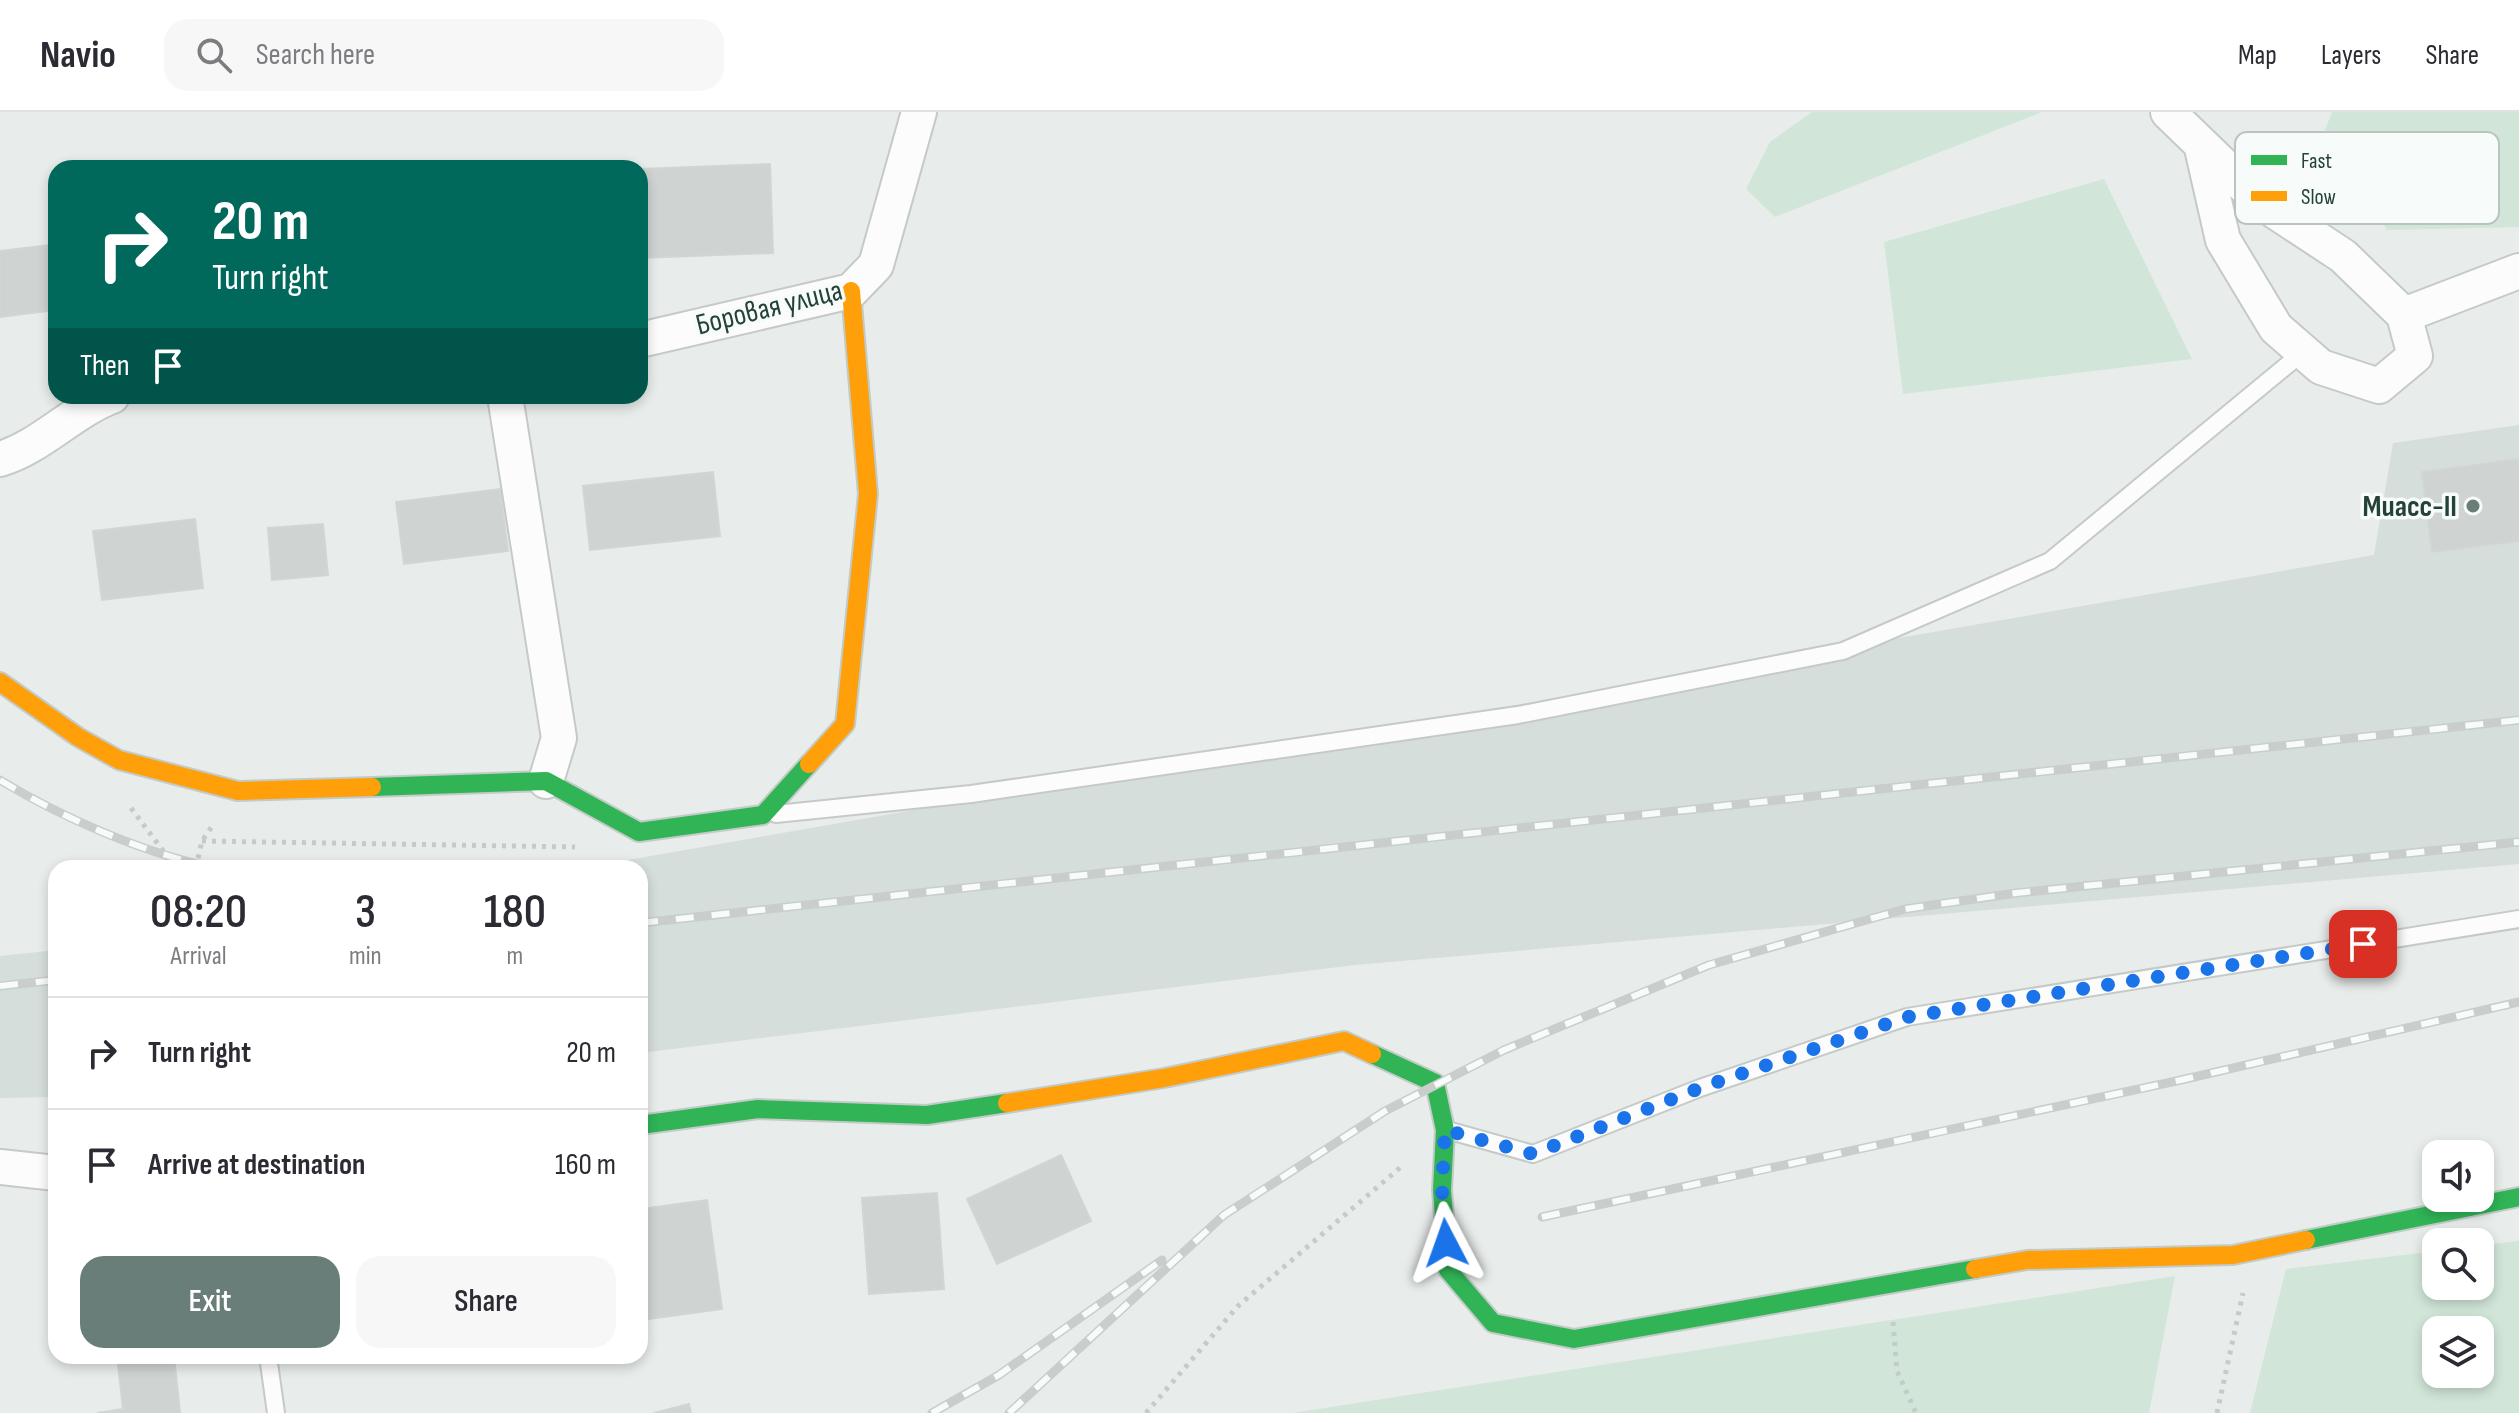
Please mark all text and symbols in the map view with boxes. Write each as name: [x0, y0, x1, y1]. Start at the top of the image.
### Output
search box: [164, 19, 724, 91]
text: Navio: [40, 33, 116, 78]
icon: search: [192, 33, 236, 77]
text: Search here: [256, 37, 375, 73]
text: Map: [2238, 39, 2277, 72]
text: Layers: [2321, 39, 2381, 72]
text: Share: [2425, 39, 2479, 72]
legend: [2235, 132, 2499, 224]
text: Fast: [2301, 148, 2332, 175]
text: Slow: [2301, 184, 2336, 211]
text: 20 m: [212, 189, 309, 256]
icon: right: [80, 192, 184, 296]
text: Turn right: [212, 257, 329, 300]
street label: Боровая улица: [692, 272, 846, 344]
icon: arrive: [146, 344, 190, 388]
text: Then: [80, 348, 130, 384]
place label: Миасс-II: [2363, 489, 2457, 525]
marker: Миасс-II: [2464, 497, 2482, 515]
text: 08:20: [150, 884, 247, 941]
text: 3: [355, 884, 376, 941]
text: 180: [484, 884, 546, 941]
pin: [2329, 910, 2397, 978]
icon: arrive: [2341, 922, 2385, 966]
text: Arrival: [171, 941, 226, 972]
text: min: [349, 941, 382, 972]
text: m: [507, 941, 523, 972]
icon: right: [80, 1031, 124, 1075]
text: Turn right: [148, 1035, 251, 1071]
text: 20 m: [566, 1035, 616, 1071]
map controls: [2422, 1140, 2494, 1388]
button: sound: [2422, 1140, 2494, 1212]
icon: arrive: [80, 1143, 124, 1187]
text: Arrive at destination: [148, 1147, 365, 1183]
text: 160 m: [555, 1147, 616, 1183]
position arrow: [1404, 1201, 1488, 1285]
button: search: [2422, 1228, 2494, 1300]
button: Exit: [80, 1256, 340, 1348]
button: Share: [356, 1256, 616, 1348]
button: layers: [2422, 1316, 2494, 1388]

